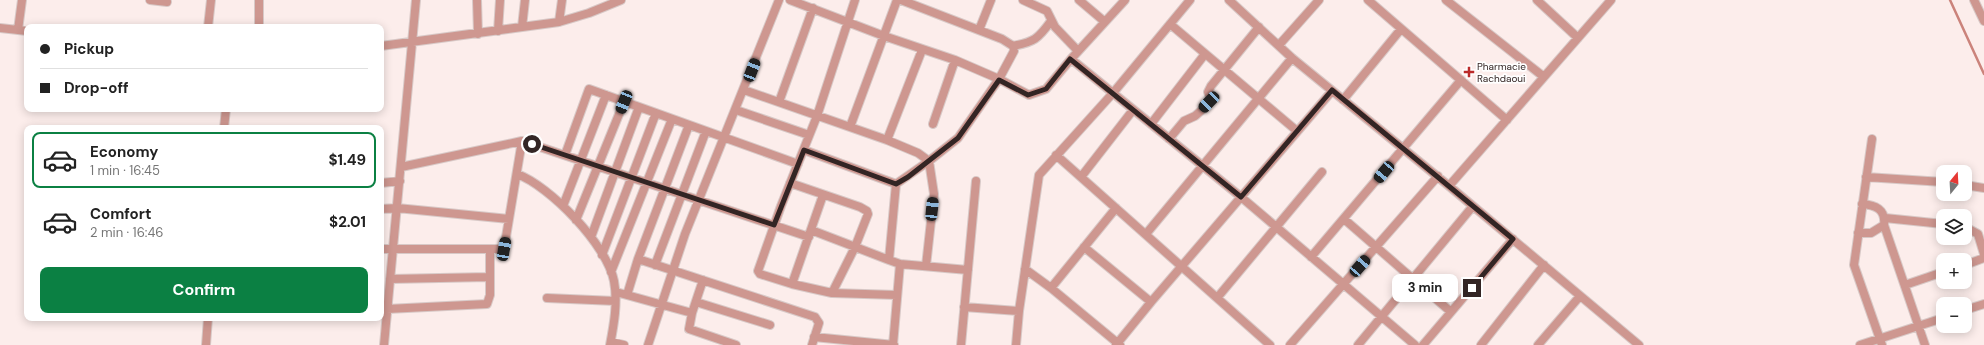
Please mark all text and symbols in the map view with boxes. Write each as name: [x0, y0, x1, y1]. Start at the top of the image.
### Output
text: Pickup: [64, 39, 114, 59]
car: [742, 57, 762, 83]
place label: Pharmacie Rachdaoui: [1477, 60, 1526, 85]
marker: Pharmacie Rachdaoui: [1464, 67, 1474, 77]
text: Drop-off: [64, 78, 129, 98]
car: [614, 89, 634, 115]
car: [1196, 89, 1222, 115]
route start: [523, 135, 541, 153]
icon: car: [42, 142, 78, 178]
text: Economy: [90, 142, 158, 162]
text: $1.49: [328, 150, 366, 170]
car: [1372, 159, 1396, 185]
text: 1 min · 16:45: [90, 162, 160, 179]
north arrow: [1936, 165, 1972, 201]
map controls: [1936, 165, 1972, 333]
car: [925, 196, 939, 222]
icon: car: [42, 204, 78, 240]
text: Comfort: [90, 204, 151, 224]
button: layers: [1936, 209, 1972, 245]
text: $2.01: [329, 212, 366, 232]
text: 2 min · 16:46: [90, 224, 164, 241]
car: [496, 236, 512, 262]
car: [1348, 253, 1372, 279]
button: +: [1936, 253, 1972, 289]
button: Confirm: [40, 267, 368, 313]
callout: 3 min: [1392, 274, 1458, 302]
text: 3 min: [1408, 279, 1442, 296]
route end: [1463, 279, 1481, 297]
button: −: [1936, 297, 1972, 333]

